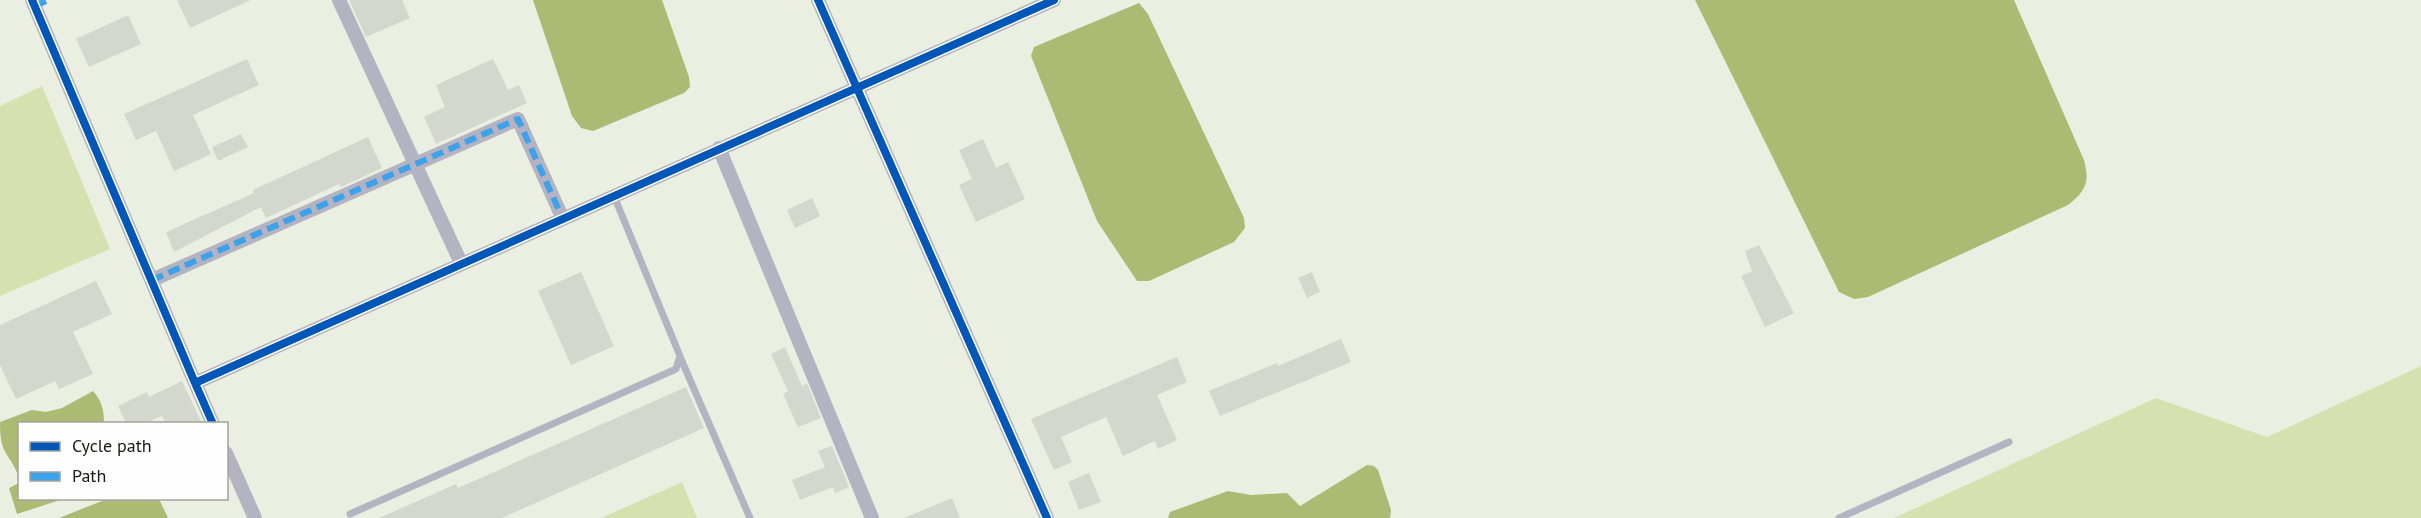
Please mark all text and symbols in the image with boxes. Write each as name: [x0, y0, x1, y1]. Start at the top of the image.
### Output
legend: [18, 422, 228, 500]
text: Cycle path: [72, 434, 152, 457]
text: Path: [72, 464, 106, 487]

